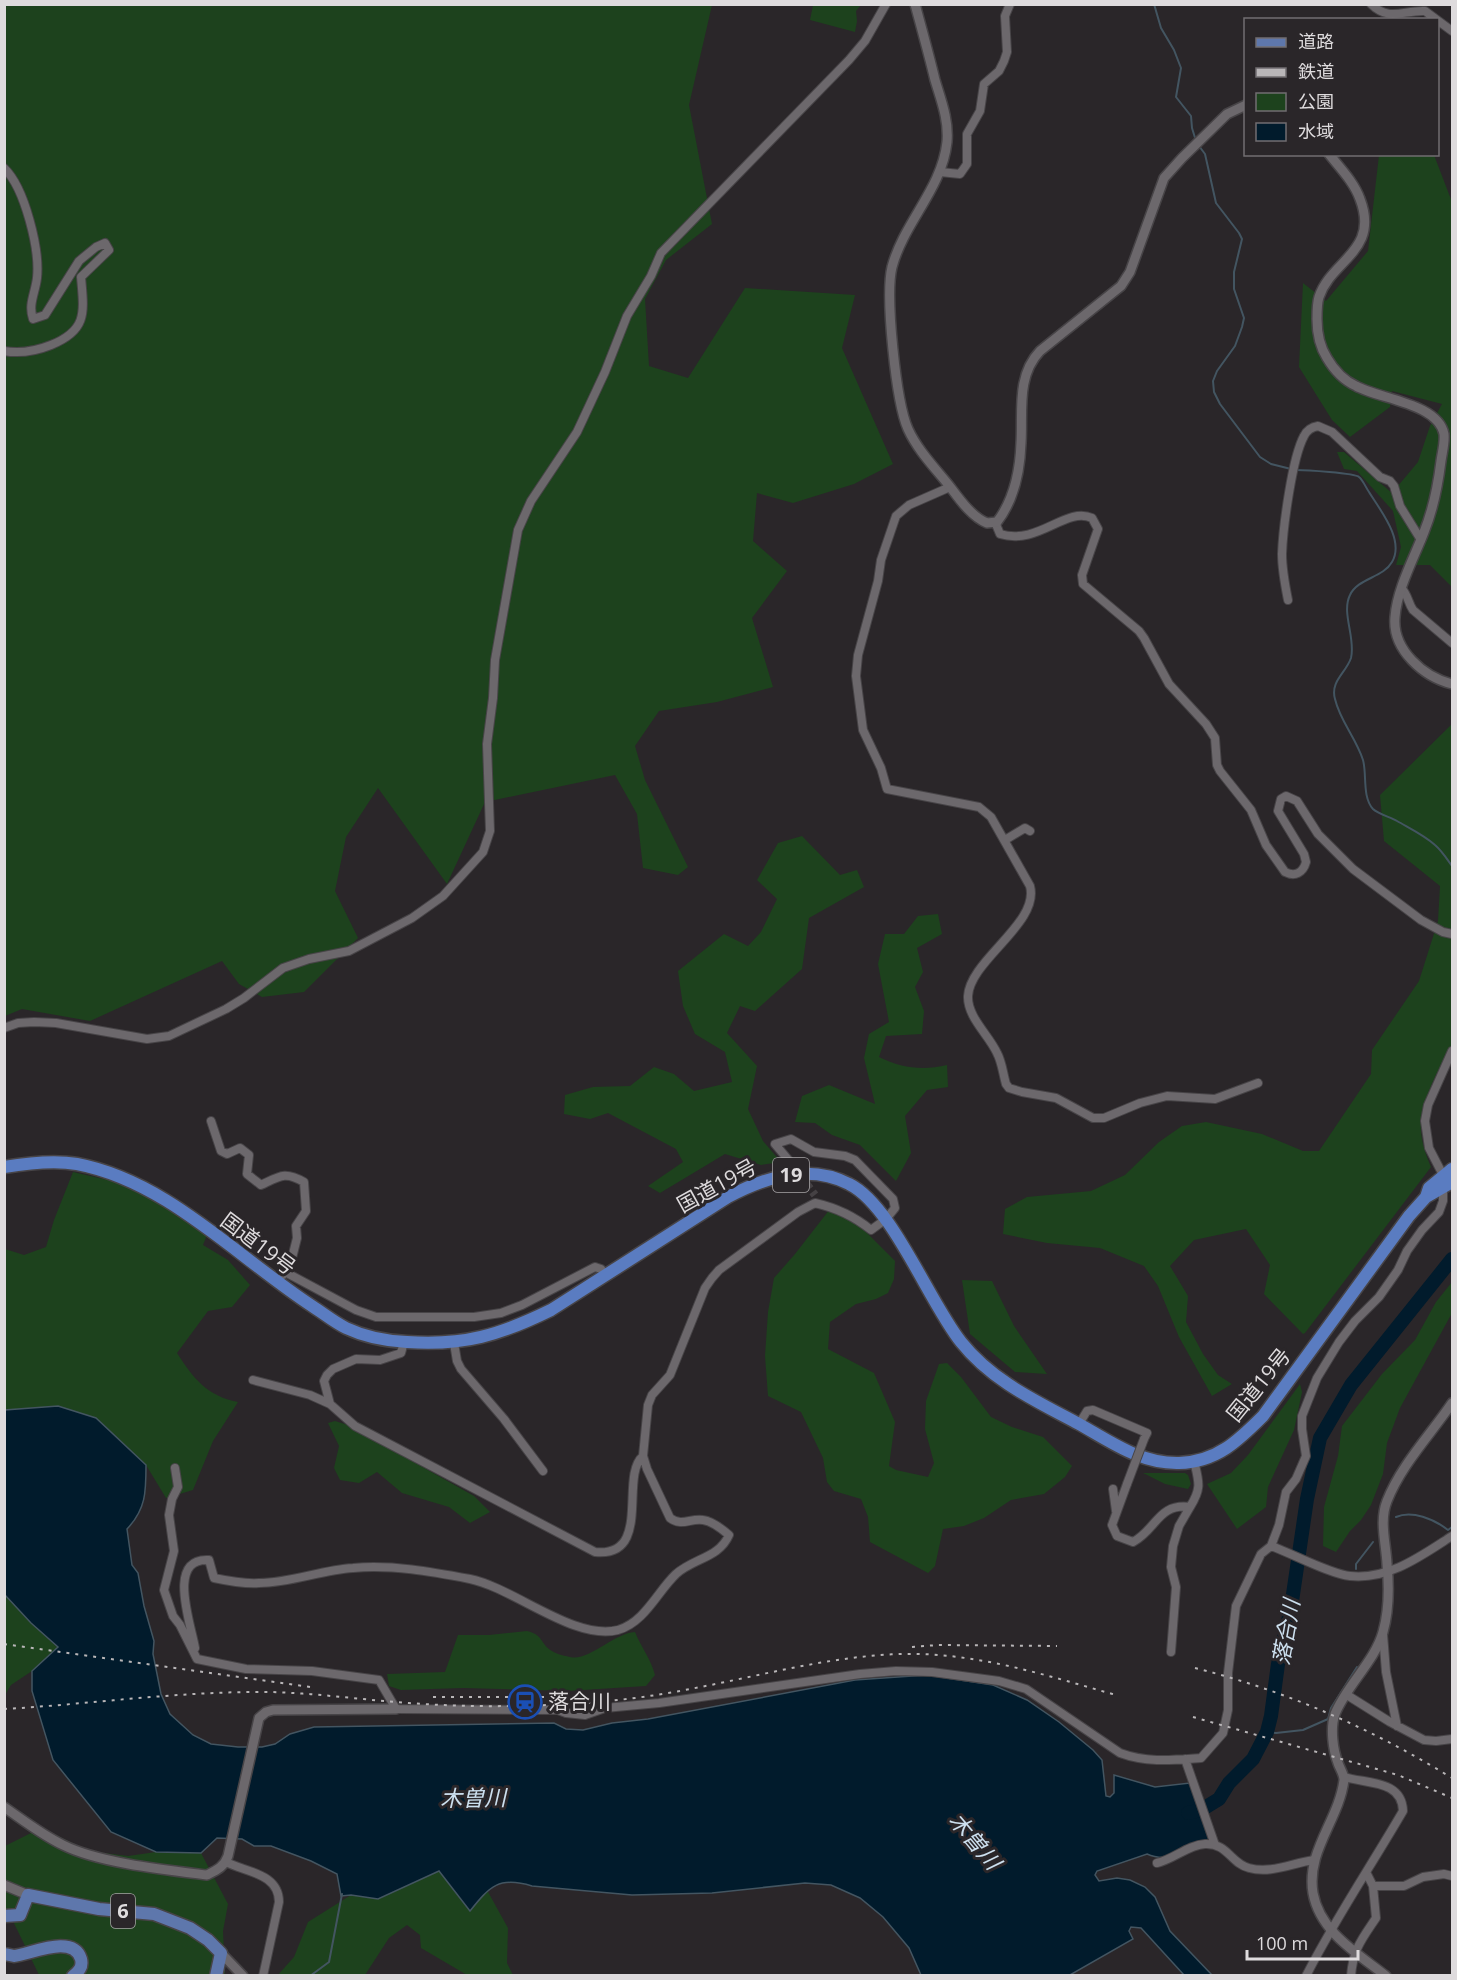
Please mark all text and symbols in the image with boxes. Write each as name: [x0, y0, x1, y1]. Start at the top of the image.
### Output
legend: [1244, 18, 1439, 156]
text: 道路: [1298, 29, 1334, 53]
text: 鉄道: [1298, 59, 1334, 83]
text: 公園: [1298, 89, 1334, 113]
text: 水域: [1298, 119, 1334, 143]
street label: 国道19号: [672, 1152, 761, 1218]
road number: 19: [773, 1158, 809, 1192]
street label: 国道19号: [215, 1206, 302, 1281]
street label: 国道19号: [1220, 1342, 1296, 1427]
water label: 落合川: [1265, 1595, 1306, 1667]
station icon: 落合川: [507, 1684, 543, 1720]
place label: 落合川: [548, 1687, 611, 1715]
water label: 木曽川: [440, 1781, 508, 1813]
water label: 木曽川: [943, 1805, 1010, 1877]
road number: 6: [111, 1894, 135, 1928]
scale bar: [1247, 1923, 1358, 1961]
text: 100 m: [1256, 1931, 1308, 1955]

